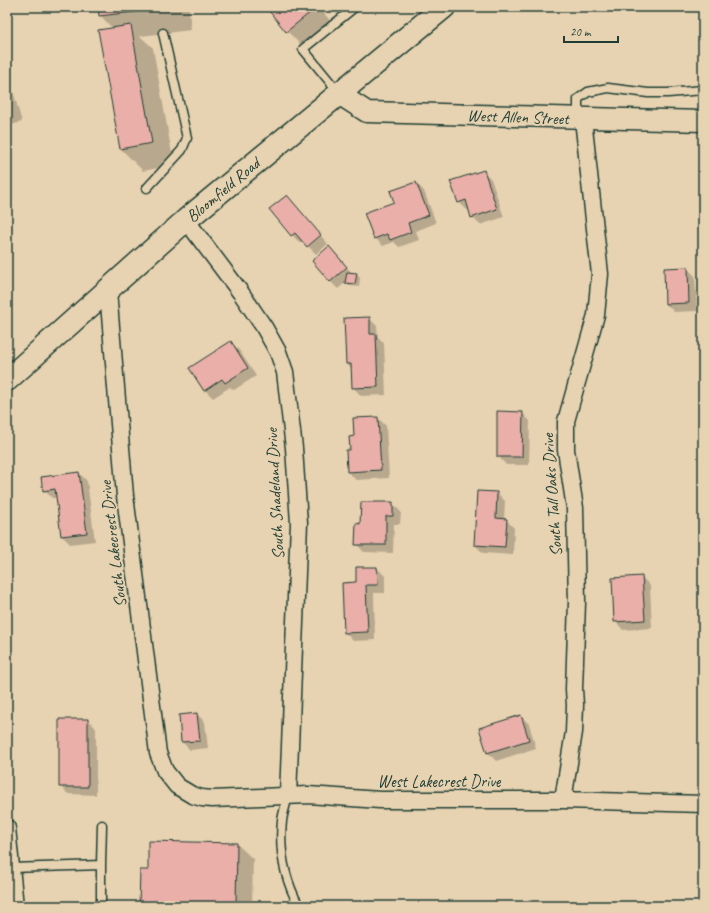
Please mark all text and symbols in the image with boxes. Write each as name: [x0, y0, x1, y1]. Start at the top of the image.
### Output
scale bar: [564, 18, 618, 44]
text: 20 m: [570, 24, 592, 40]
street label: West Allen Street: [467, 105, 572, 129]
street label: Bloomfield Road: [182, 151, 267, 227]
street label: South Shadeland Drive: [261, 426, 289, 560]
street label: South Tall Oaks Drive: [537, 431, 567, 557]
street label: South Lakecrest Drive: [95, 478, 131, 608]
street label: West Lakecrest Drive: [378, 771, 502, 792]

